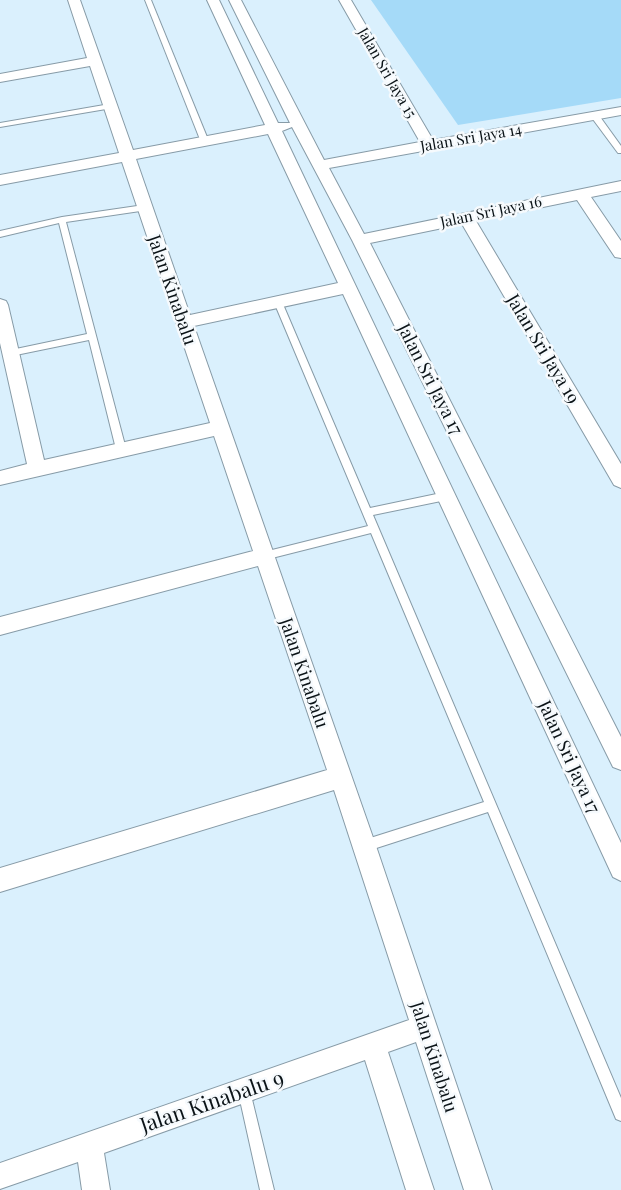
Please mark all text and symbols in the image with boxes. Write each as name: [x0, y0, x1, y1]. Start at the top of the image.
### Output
street label: Jalan Sri Jaya 15: [353, 23, 422, 121]
street label: Jalan Sri Jaya 14: [417, 118, 523, 156]
street label: Jalan Sri Jaya 16: [437, 190, 544, 232]
street label: Jalan Kinabalu: [143, 230, 203, 349]
street label: Jalan Sri Jaya 19: [501, 288, 586, 408]
street label: Jalan Sri Jaya 17: [392, 318, 470, 439]
street label: Jalan Kinabalu: [275, 613, 335, 732]
street label: Jalan Sri Jaya 17: [533, 695, 607, 817]
street label: Jalan Kinabalu: [405, 997, 464, 1116]
street label: Jalan Kinabalu 9: [135, 1062, 287, 1138]

